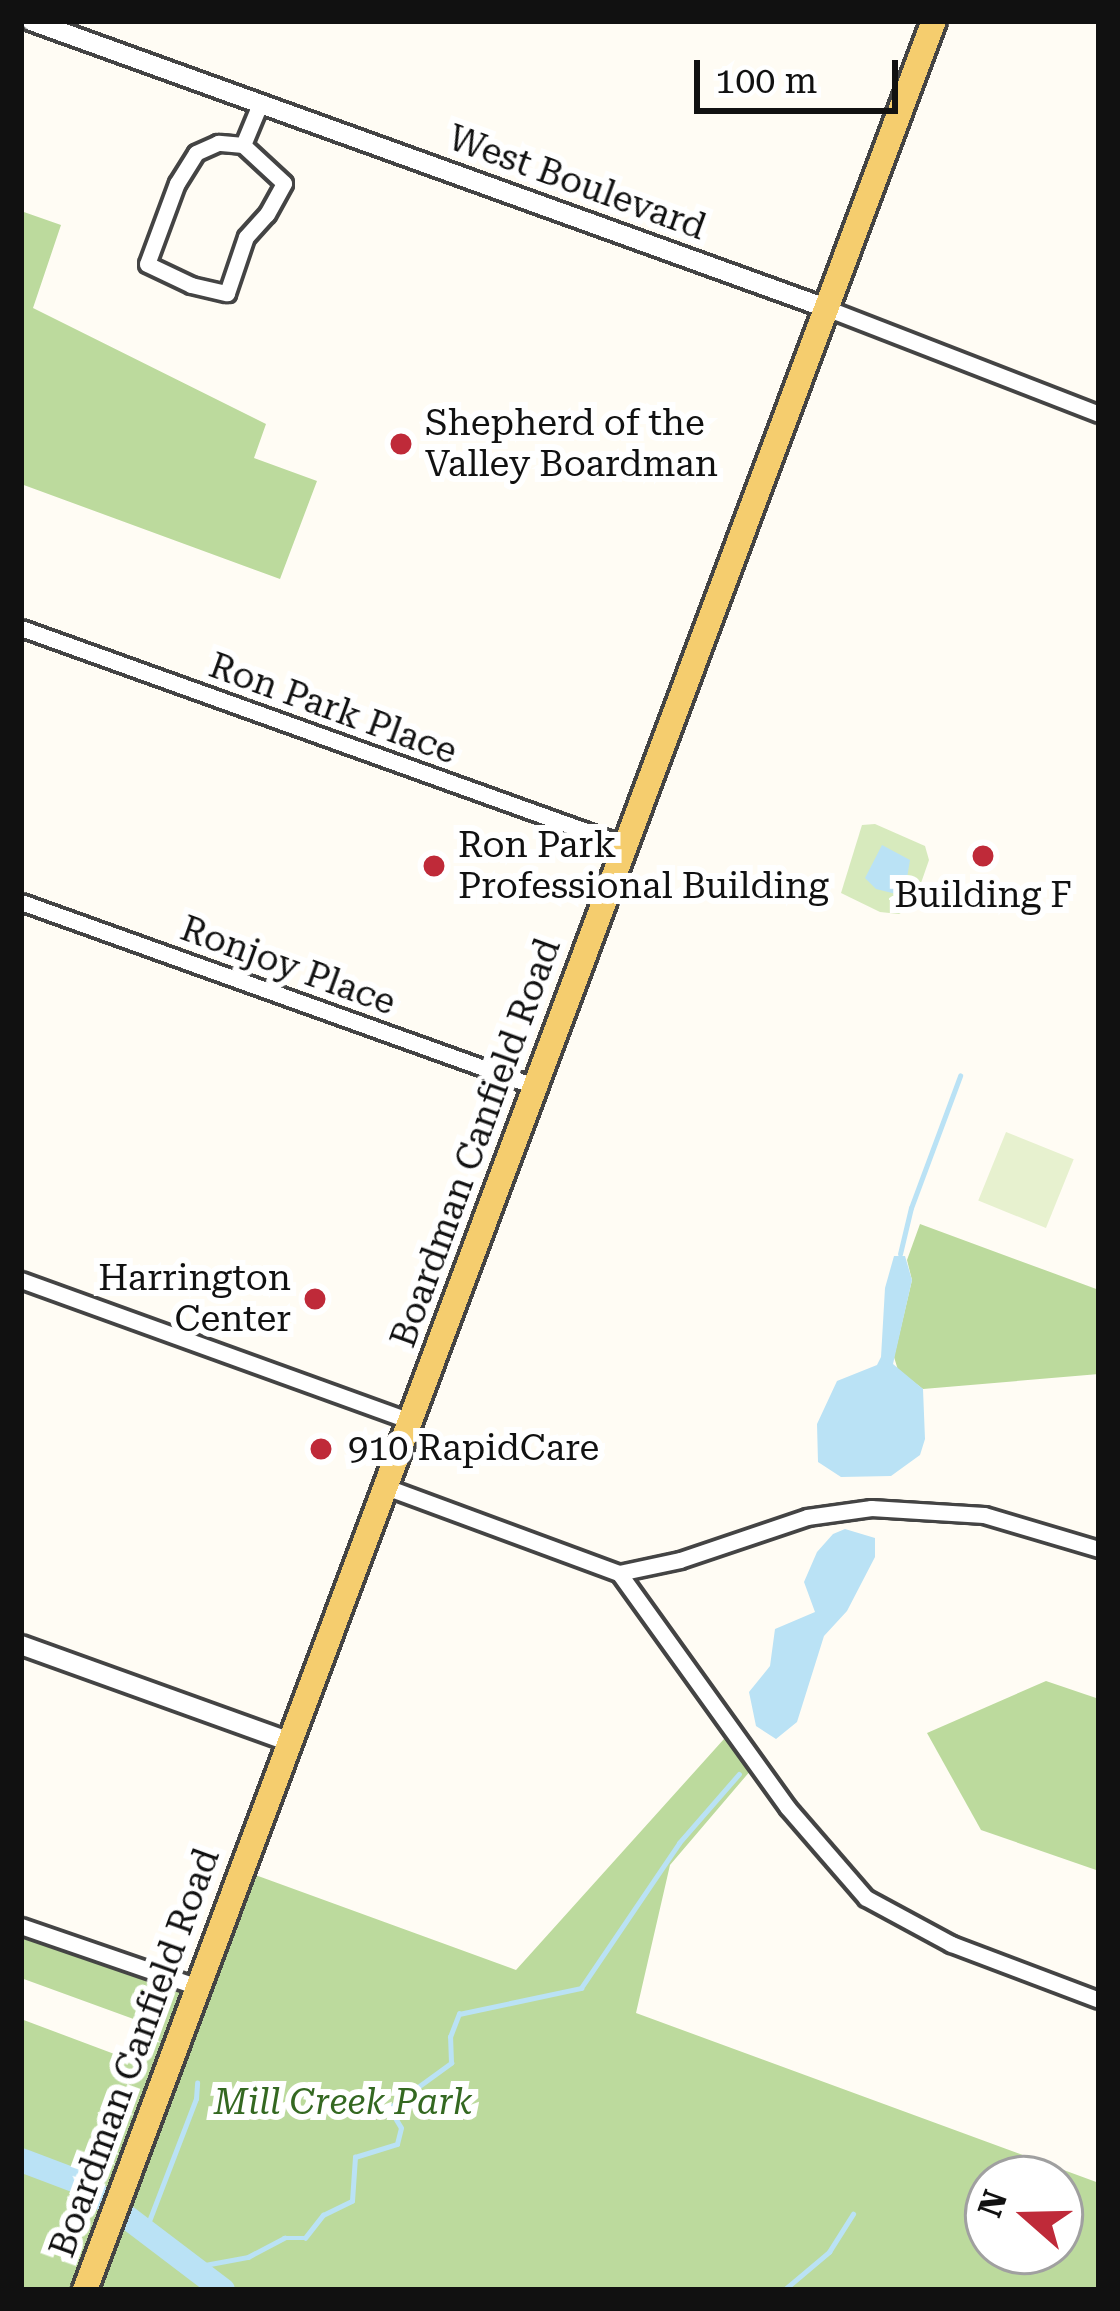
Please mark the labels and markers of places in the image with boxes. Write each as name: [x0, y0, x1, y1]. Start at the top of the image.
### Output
place label: Shepherd of the Valley Boardman: [425, 401, 718, 486]
marker: Shepherd of the Valley Boardman: [388, 431, 414, 457]
place label: Ron Park Professional Building: [458, 823, 829, 908]
marker: Building F: [970, 843, 996, 869]
marker: Ron Park Professional Building: [421, 853, 447, 879]
place label: Building F: [894, 874, 1072, 918]
place label: Harrington Center: [98, 1256, 291, 1341]
marker: Harrington Center: [302, 1286, 328, 1312]
place label: 910 RapidCare: [348, 1427, 599, 1471]
marker: 910 RapidCare: [305, 1433, 337, 1465]

